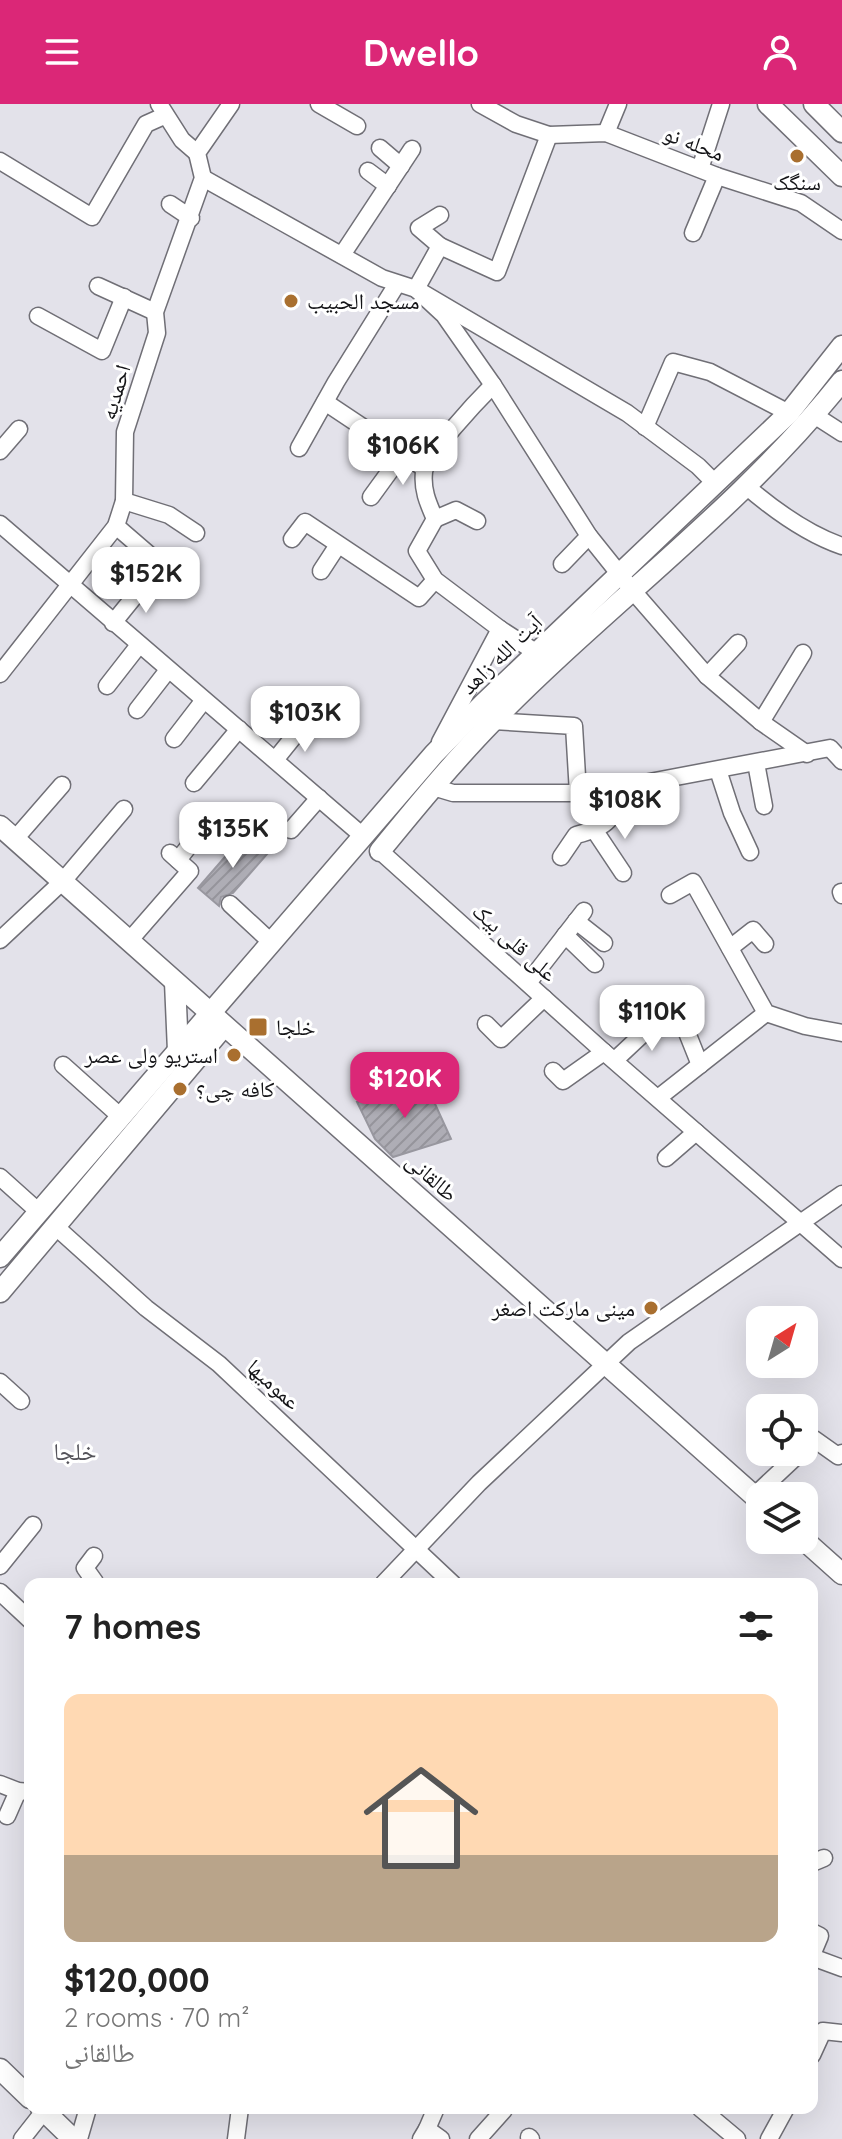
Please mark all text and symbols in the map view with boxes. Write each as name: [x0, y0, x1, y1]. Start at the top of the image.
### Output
icon: menu: [40, 30, 84, 74]
text: Dwello: [363, 30, 479, 75]
icon: person: [758, 30, 802, 74]
street label: محله نو: [660, 119, 728, 167]
marker: سنگک: [788, 147, 806, 165]
place label: سنگک: [773, 168, 821, 196]
place label: مسجد الحبیب: [307, 287, 420, 315]
marker: مسجد الحبیب: [282, 292, 300, 310]
street label: احمدیه: [93, 361, 137, 423]
pin: $106K: [347, 419, 459, 487]
text: $106K: [366, 428, 440, 461]
pin: $152K: [90, 547, 202, 615]
text: $152K: [110, 556, 182, 589]
street label: آیت الله زاهد: [454, 608, 548, 700]
pin: $103K: [249, 686, 361, 754]
text: $103K: [269, 695, 341, 728]
pin: $108K: [569, 773, 681, 841]
text: $108K: [589, 782, 661, 815]
pin: $135K: [177, 802, 289, 870]
text: $135K: [197, 811, 269, 844]
street label: علی قلی بیک: [467, 897, 563, 987]
pin: $110K: [596, 985, 708, 1053]
text: $110K: [618, 994, 686, 1027]
place label: خلجا: [276, 1013, 316, 1041]
marker: خلجا: [247, 1016, 269, 1038]
place label: استریو ولی عصر: [83, 1041, 218, 1069]
marker: استریو ولی عصر: [225, 1046, 243, 1064]
pin: $120K: [349, 1052, 461, 1120]
text: $120K: [368, 1061, 442, 1094]
place label: کافه چی؟: [196, 1075, 274, 1103]
marker: کافه چی؟: [171, 1080, 189, 1098]
street label: طالقانی: [400, 1147, 464, 1207]
place label: مینی مارکت اصغر: [491, 1294, 635, 1322]
marker: مینی مارکت اصغر: [642, 1299, 660, 1317]
north arrow: [746, 1306, 818, 1378]
map controls: [746, 1306, 818, 1554]
street label: عمومیها: [241, 1353, 307, 1415]
button: locate: [746, 1394, 818, 1466]
district label: خلجا: [53, 1436, 97, 1466]
button: layers: [746, 1482, 818, 1554]
icon: filters: [734, 1604, 778, 1648]
text: 7 homes: [64, 1605, 201, 1648]
icon: home: [349, 1746, 493, 1890]
text: $120,000: [64, 1958, 210, 2001]
text: 2 rooms · 70 m²: [64, 2001, 249, 2034]
text: طالقانی: [64, 2036, 135, 2069]

